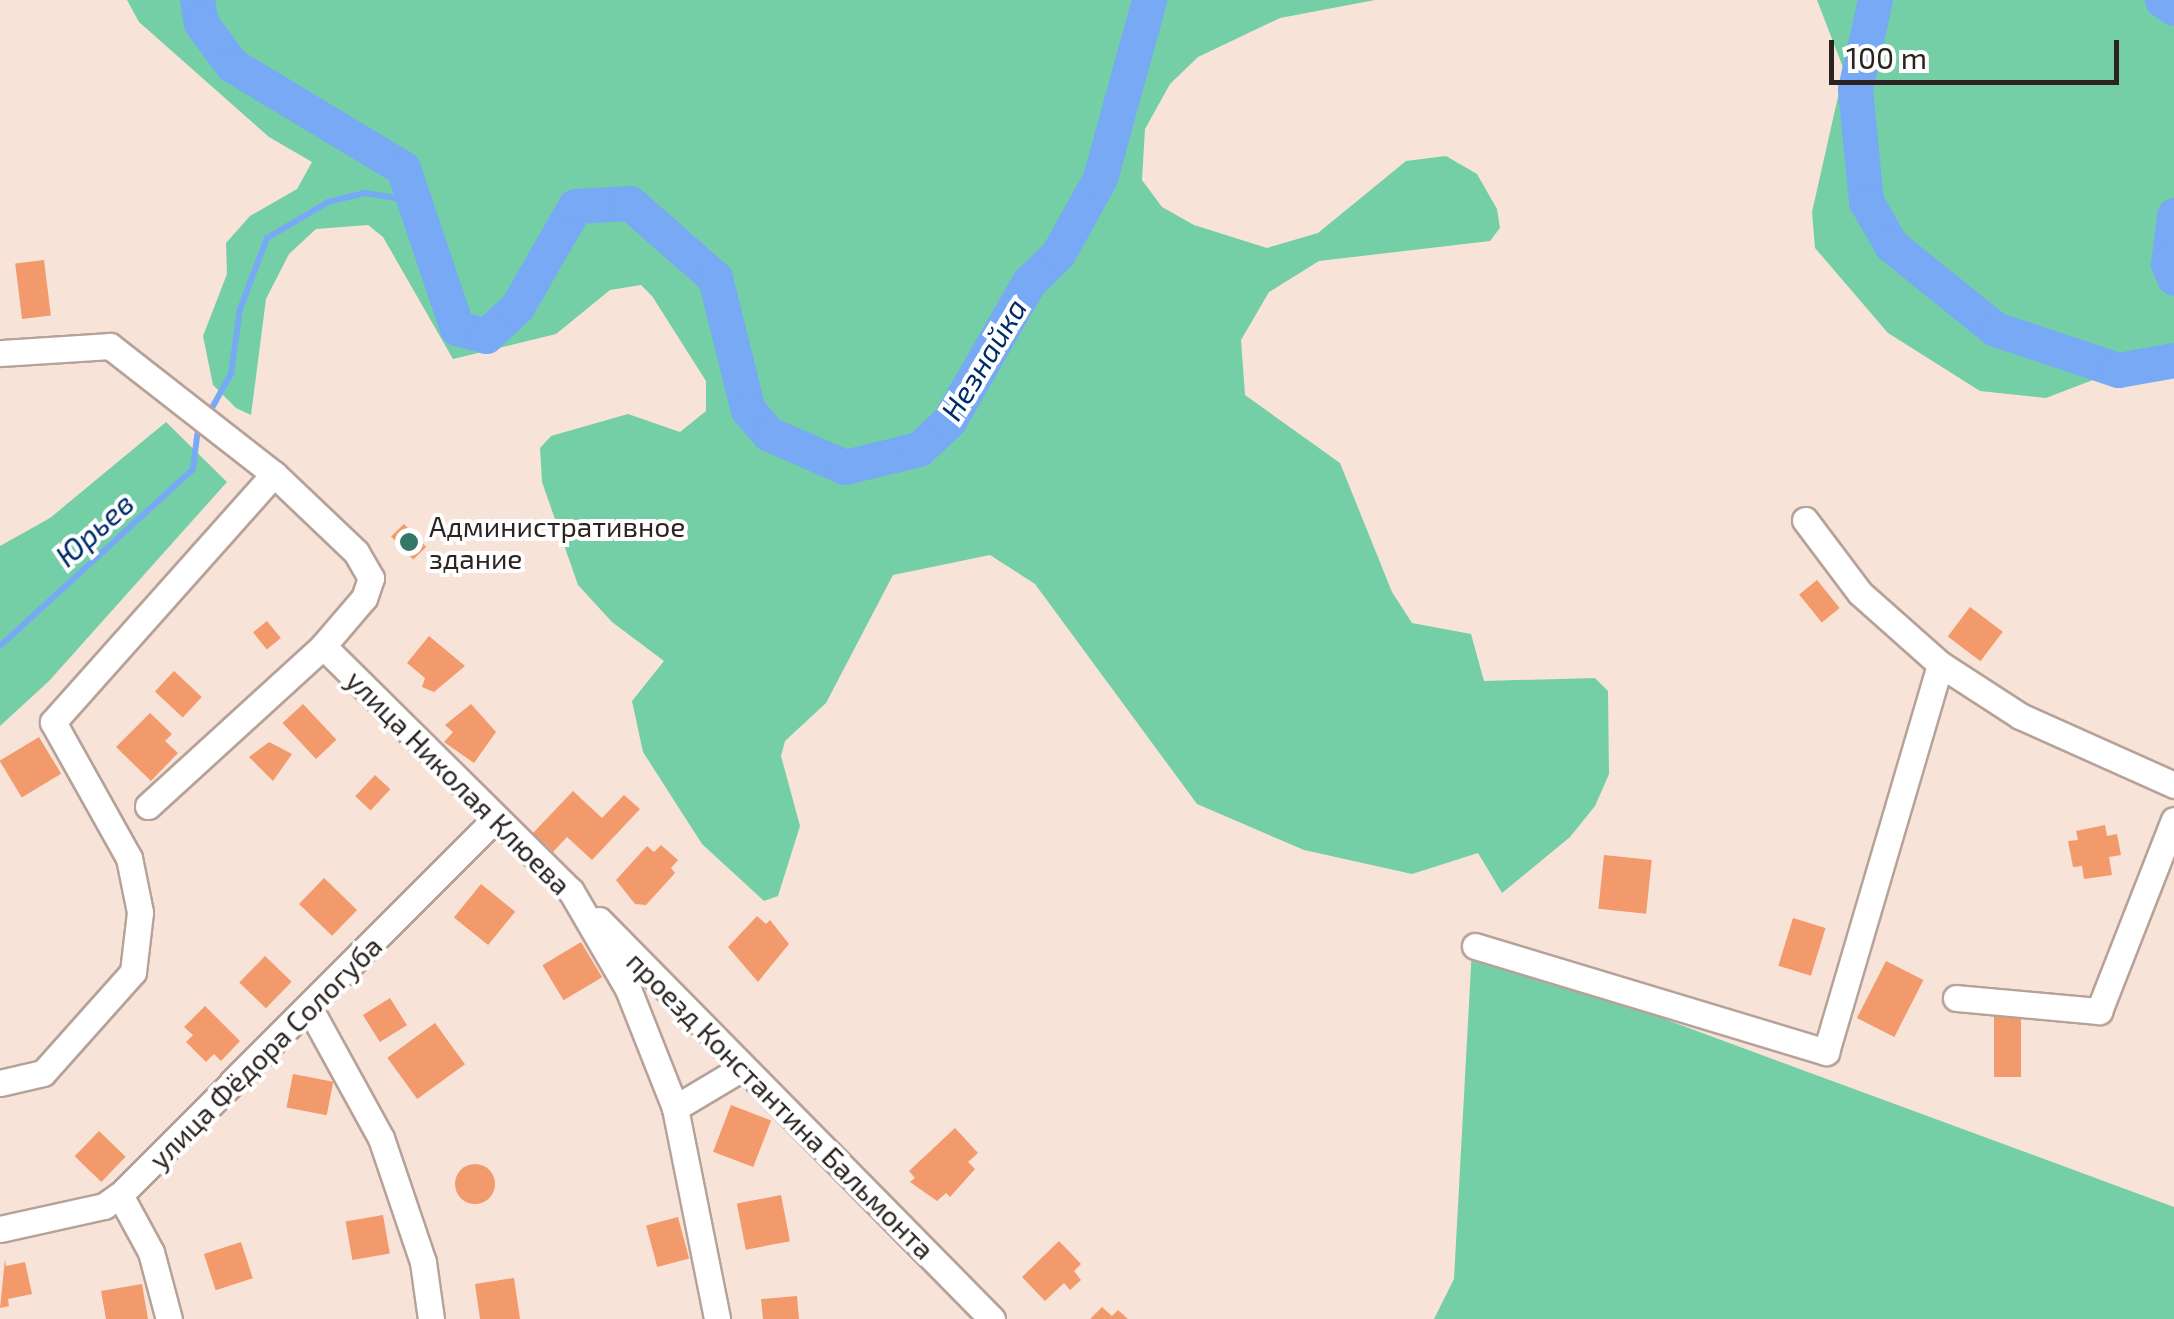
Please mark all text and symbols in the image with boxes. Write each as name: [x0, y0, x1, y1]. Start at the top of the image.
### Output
scale bar: [1834, 20, 2124, 82]
text: 100 m: [1846, 39, 1927, 75]
water label: Незнайка: [933, 291, 1033, 427]
water label: Юрьев: [47, 485, 141, 573]
place label: Административное здание: [429, 509, 685, 575]
marker: Административное здание: [398, 531, 420, 553]
street label: улица Николая Клюева: [340, 663, 578, 901]
street label: улица Фёдора Сологуба: [142, 929, 388, 1175]
street label: проезд Константина Бальмонта: [620, 944, 942, 1266]

